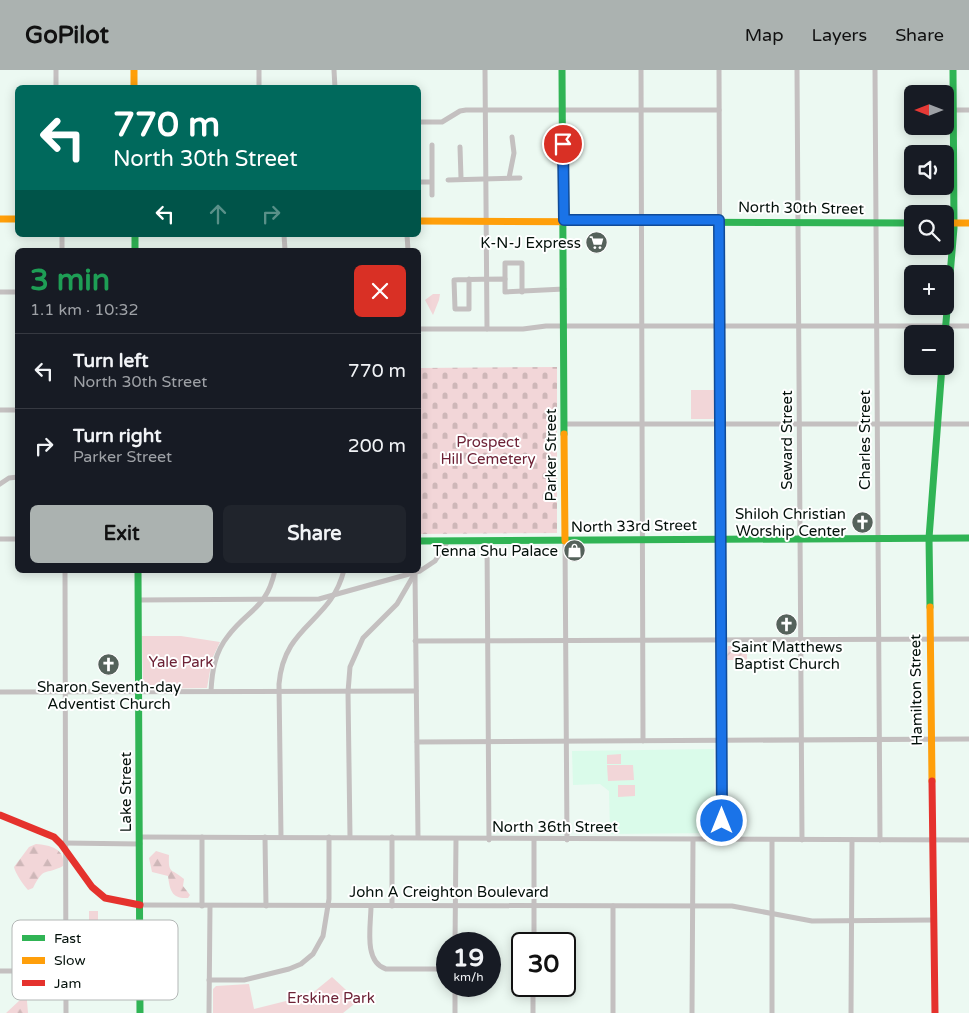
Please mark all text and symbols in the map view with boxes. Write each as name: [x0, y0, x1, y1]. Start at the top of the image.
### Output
text: GoPilot: [25, 21, 109, 50]
text: Map: [745, 24, 784, 46]
text: Layers: [812, 24, 867, 46]
text: Share: [895, 24, 944, 46]
north arrow: [904, 85, 954, 135]
map controls: [904, 85, 954, 375]
text: 770 m: [113, 104, 220, 146]
icon: left: [30, 105, 95, 170]
pin: [542, 123, 584, 165]
icon: arrive: [549, 130, 577, 158]
button: sound: [904, 145, 954, 195]
text: North 30th Street: [113, 146, 298, 172]
street label: North 30th Street: [738, 198, 864, 218]
icon: left: [151, 200, 179, 228]
icon: ahead: [204, 200, 232, 228]
icon: right: [257, 200, 285, 228]
button: search: [904, 205, 954, 255]
supermarket icon: K-N-J Express: [585, 231, 609, 255]
place label: K-N-J Express: [480, 234, 581, 252]
text: 3 min: [30, 262, 110, 299]
button: close: [354, 265, 406, 317]
button: +: [904, 265, 954, 315]
text: 1.1 km · 10:32: [30, 300, 139, 320]
button: −: [904, 325, 954, 375]
text: Turn left: [73, 350, 149, 372]
icon: left: [30, 357, 58, 385]
text: 770 m: [348, 360, 406, 382]
text: North 30th Street: [73, 372, 207, 392]
street label: Seward Street: [778, 390, 796, 490]
street label: Charles Street: [856, 390, 874, 490]
street label: Parker Street: [542, 408, 560, 501]
text: Turn right: [73, 425, 161, 447]
icon: right: [30, 432, 58, 460]
park label: Prospect Hill Cemetery: [440, 433, 536, 468]
text: 200 m: [348, 435, 406, 457]
text: Parker Street: [73, 447, 172, 467]
button: Exit: [30, 505, 213, 563]
button: Share: [223, 505, 406, 563]
place label: Shiloh Christian Worship Center: [735, 505, 846, 540]
church icon: Shiloh Christian Worship Center: [850, 511, 874, 535]
street label: North 33rd Street: [571, 516, 697, 536]
shop icon: Tenna Shu Palace: [562, 539, 586, 563]
place label: Tenna Shu Palace: [433, 542, 558, 560]
church icon: Saint Matthews Baptist Church: [775, 612, 799, 636]
street label: Hamilton Street: [906, 634, 926, 746]
place label: Saint Matthews Baptist Church: [732, 638, 842, 673]
church icon: Sharon Seventh-day Adventist Church: [97, 652, 121, 676]
park label: Yale Park: [149, 653, 213, 671]
place label: Sharon Seventh-day Adventist Church: [37, 678, 181, 713]
street label: Lake Street: [117, 752, 135, 832]
position arrow: [695, 794, 747, 846]
street label: North 36th Street: [492, 818, 618, 836]
street label: John A Creighton Boulevard: [349, 883, 549, 901]
legend: [12, 920, 178, 1000]
text: Fast: [54, 930, 82, 947]
speed limit sign: 30: [511, 932, 576, 997]
text: 19: [453, 943, 484, 973]
text: Slow: [54, 952, 86, 969]
text: km/h: [453, 970, 484, 984]
text: Jam: [54, 975, 81, 992]
park label: Erskine Park: [287, 989, 375, 1007]

